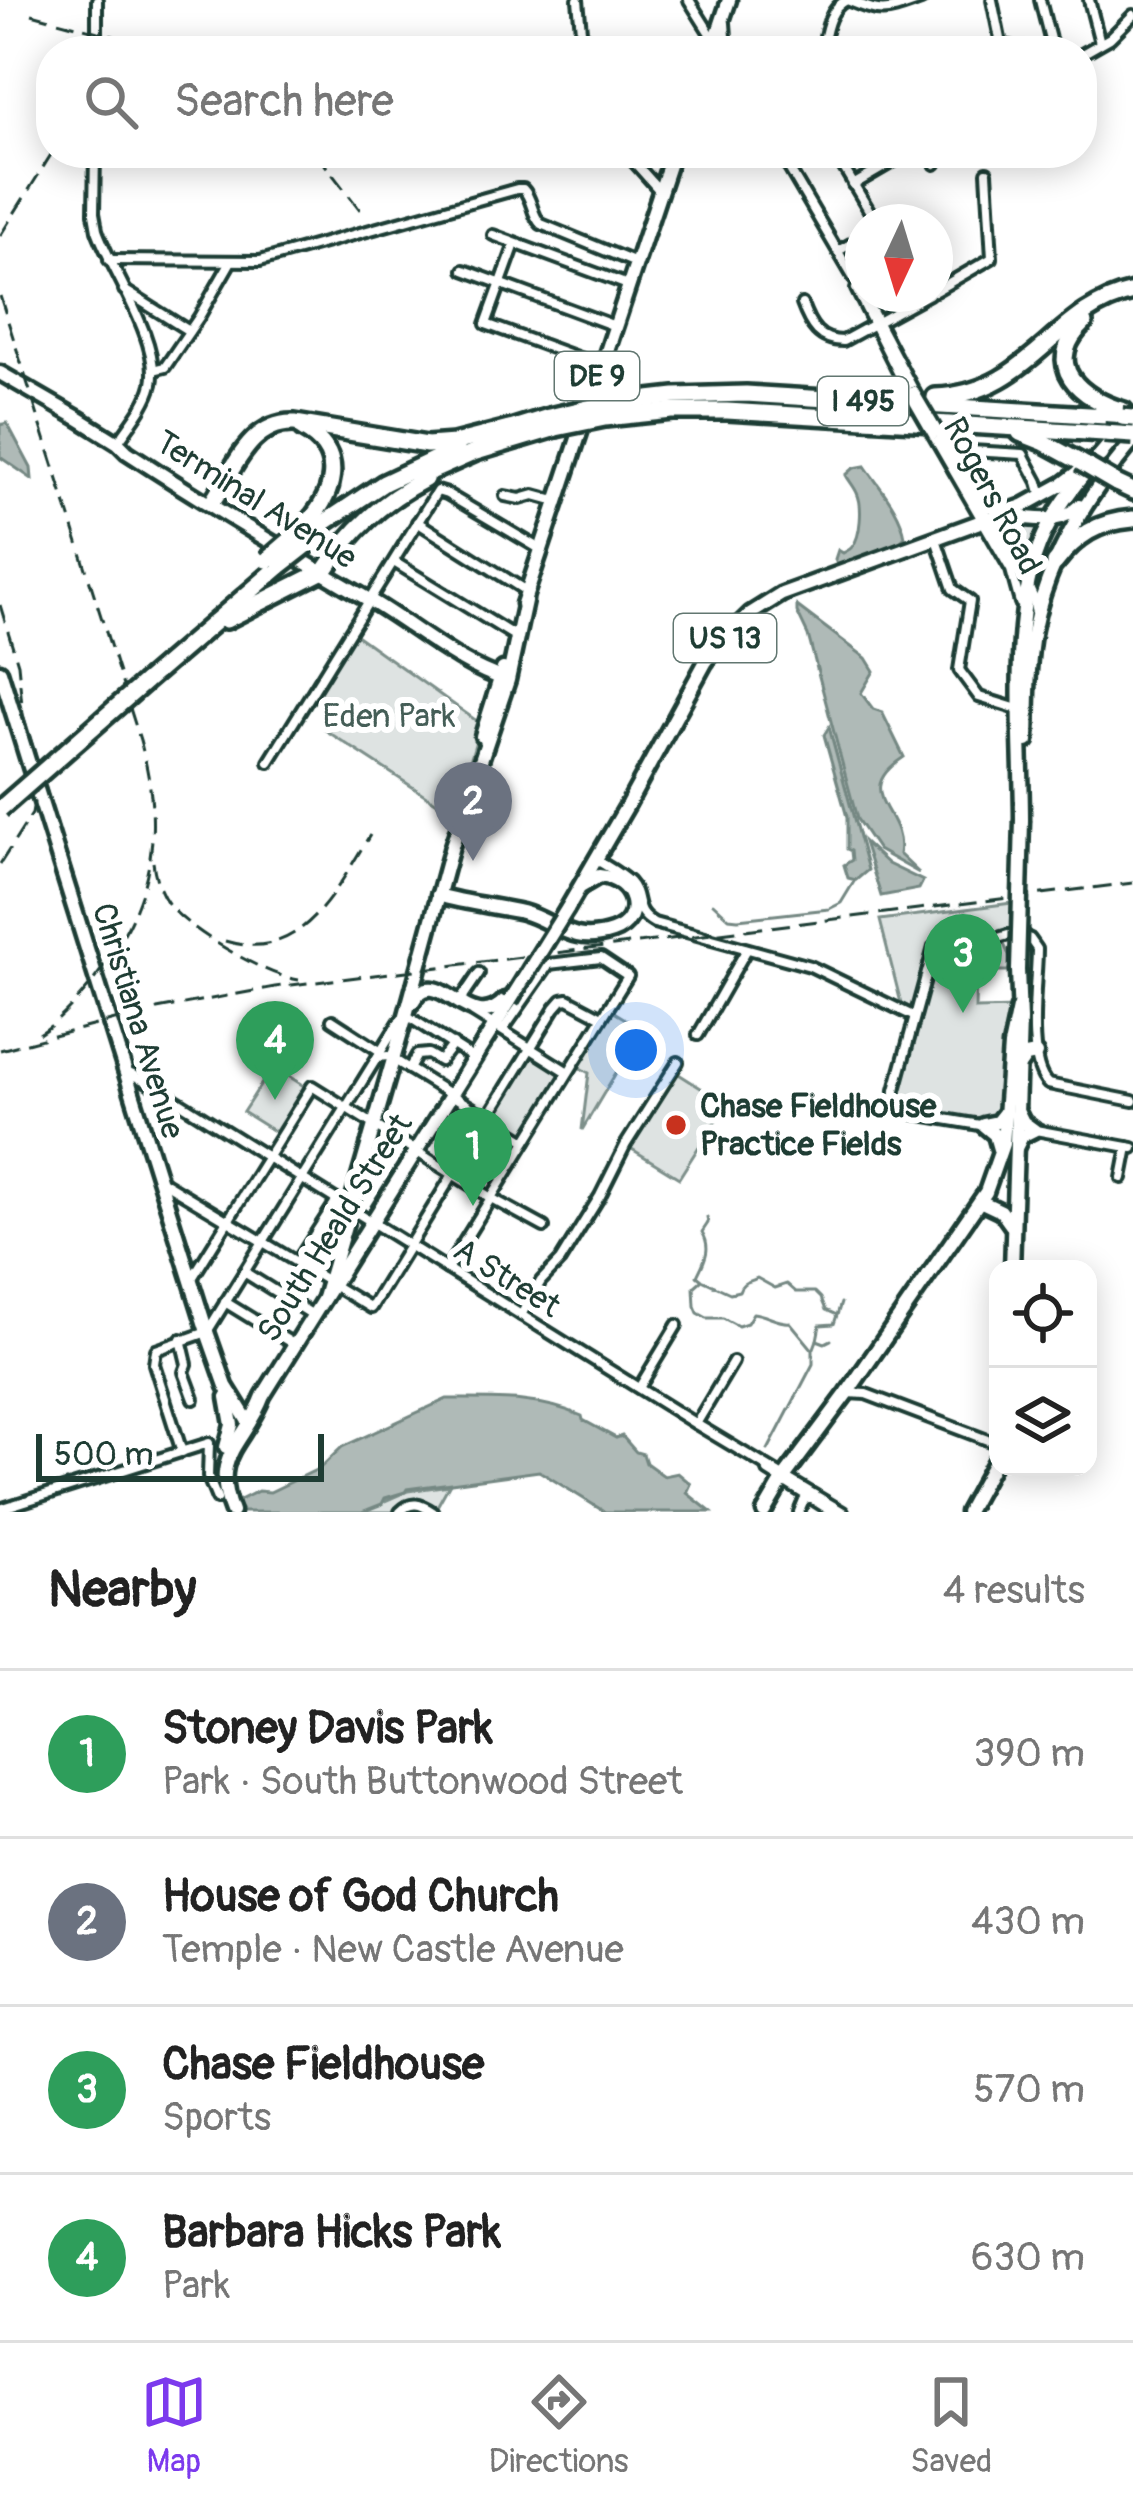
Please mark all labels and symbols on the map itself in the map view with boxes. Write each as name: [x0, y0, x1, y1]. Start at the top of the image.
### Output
north arrow: [845, 204, 953, 312]
road number: DE 9: [555, 352, 639, 400]
road number: I 495: [818, 377, 908, 425]
street label: Rogers Road: [934, 411, 1050, 581]
street label: Terminal Avenue: [148, 422, 364, 578]
road number: US 13: [674, 614, 776, 662]
park label: Eden Park: [323, 696, 456, 737]
pin: 2: [434, 762, 512, 861]
street label: Christiana Avenue: [83, 898, 193, 1144]
pin: 3: [924, 914, 1002, 1013]
pin: 4: [236, 1001, 314, 1100]
your location: [606, 1020, 666, 1080]
place label: Chase Fieldhouse Practice Fields: [700, 1086, 937, 1165]
street label: South Heald Street: [248, 1106, 422, 1350]
pin: 1: [434, 1107, 512, 1206]
marker: Chase Fieldhouse Practice Fields: [663, 1112, 689, 1138]
street label: A Street: [446, 1229, 569, 1327]
scale bar: [36, 1428, 324, 1481]

